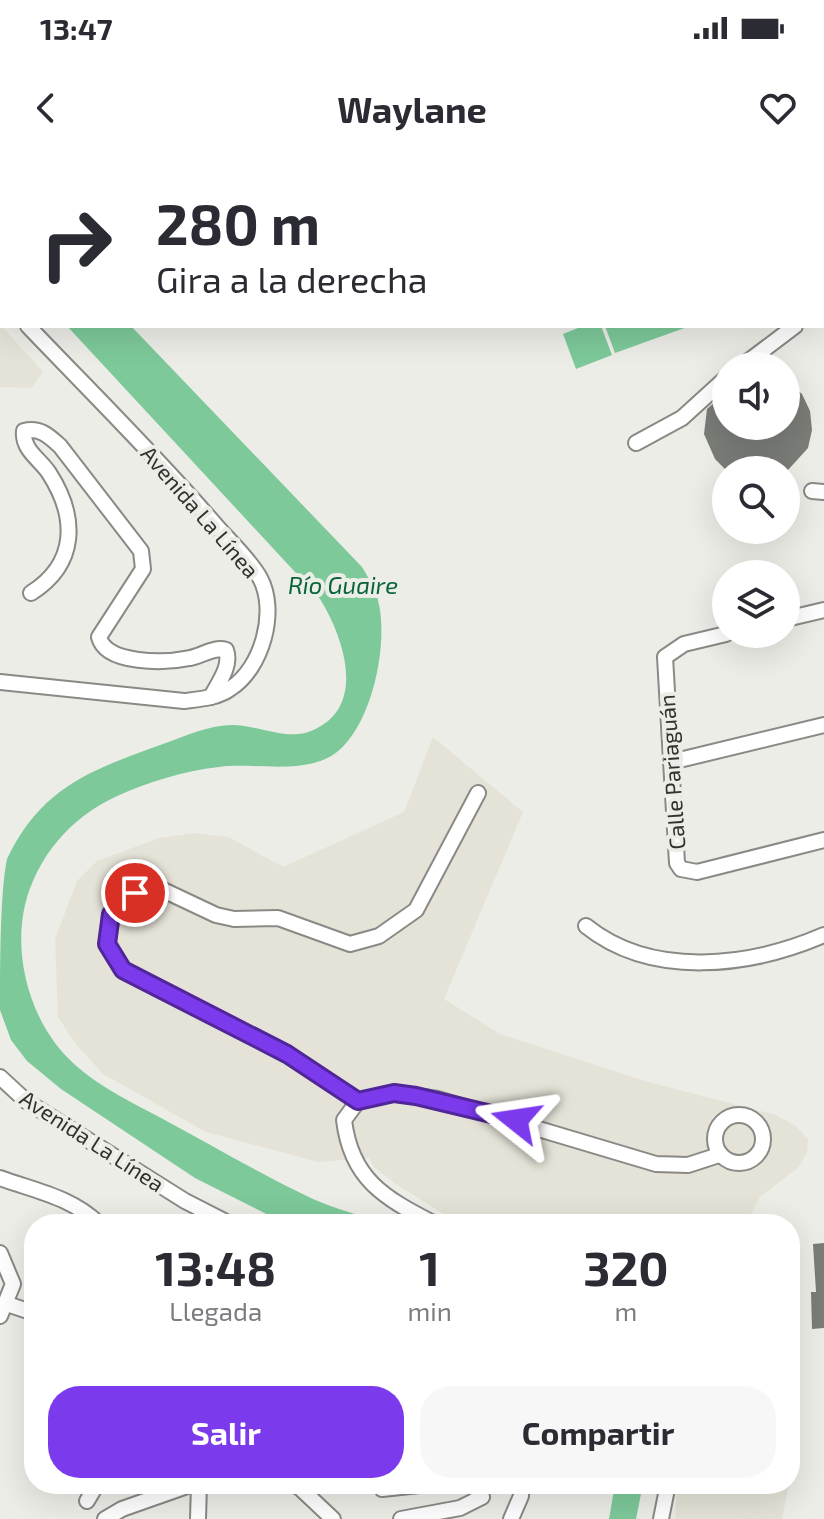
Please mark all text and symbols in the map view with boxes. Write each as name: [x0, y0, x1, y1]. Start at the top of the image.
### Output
text: 13:47: [40, 10, 113, 46]
icon: back: [24, 86, 68, 130]
icon: heart: [756, 86, 800, 130]
text: Waylane: [337, 87, 487, 130]
text: 280 m: [156, 189, 320, 256]
icon: right: [24, 192, 128, 296]
text: Gira a la derecha: [156, 257, 428, 300]
map controls: [712, 352, 800, 648]
button: sound: [712, 352, 800, 440]
street label: Avenida La Línea: [136, 440, 265, 583]
button: search: [712, 456, 800, 544]
button: layers: [712, 560, 800, 648]
water label: Río Guaire: [288, 570, 398, 599]
street label: Calle Pariaguán: [653, 694, 689, 850]
pin: [101, 859, 169, 927]
icon: arrive: [113, 871, 157, 915]
position arrow: [474, 1078, 558, 1162]
street label: Avenida La Línea: [16, 1084, 169, 1196]
text: 13:48: [155, 1238, 276, 1296]
text: 1: [419, 1238, 440, 1296]
text: 320: [583, 1238, 669, 1296]
text: Llegada: [169, 1295, 262, 1326]
text: min: [408, 1295, 452, 1326]
text: m: [615, 1295, 637, 1326]
button: Salir: [48, 1386, 404, 1478]
button: Compartir: [420, 1386, 776, 1478]

